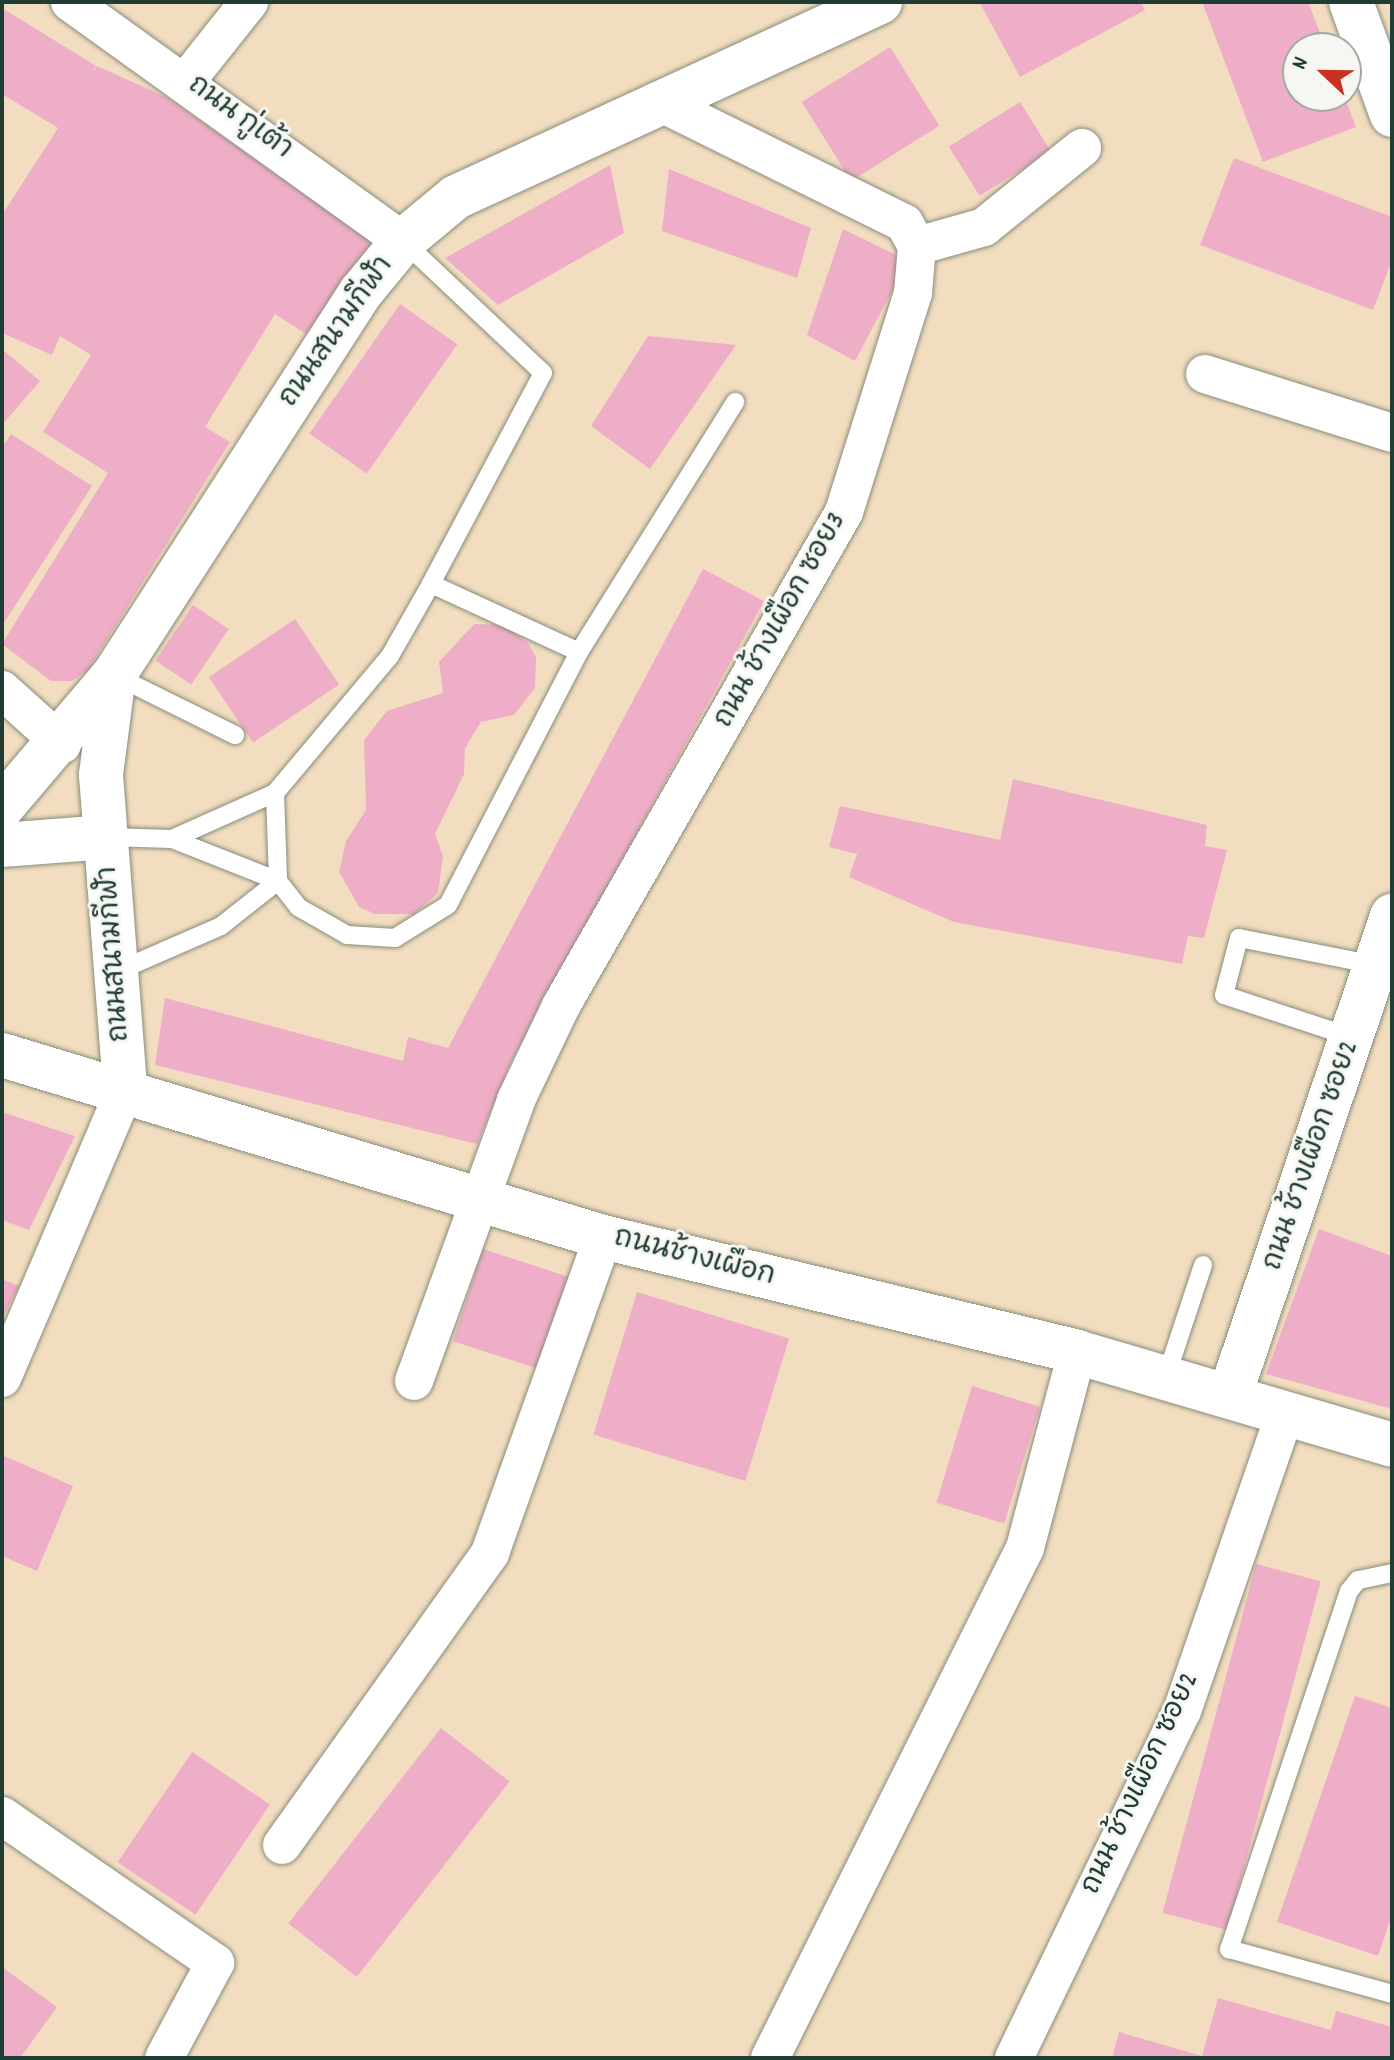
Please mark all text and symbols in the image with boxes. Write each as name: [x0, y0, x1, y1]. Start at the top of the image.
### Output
north arrow: [1282, 32, 1362, 112]
text: N: [1285, 53, 1318, 74]
street label: ถนน กู่เต้า: [180, 70, 298, 168]
street label: ถนนสนามกีฬา: [274, 251, 402, 415]
street label: ถนน ช้างเผือก ซอย3: [709, 507, 855, 735]
street label: ถนนสนามกีฬา: [93, 865, 139, 1043]
street label: ถนน ช้างเผือก ซอย2: [1258, 1037, 1368, 1275]
street label: ถนนช้างเผือก: [610, 1223, 778, 1295]
street label: ถนน ช้างเผือก ซอย2: [1076, 1668, 1208, 1900]

